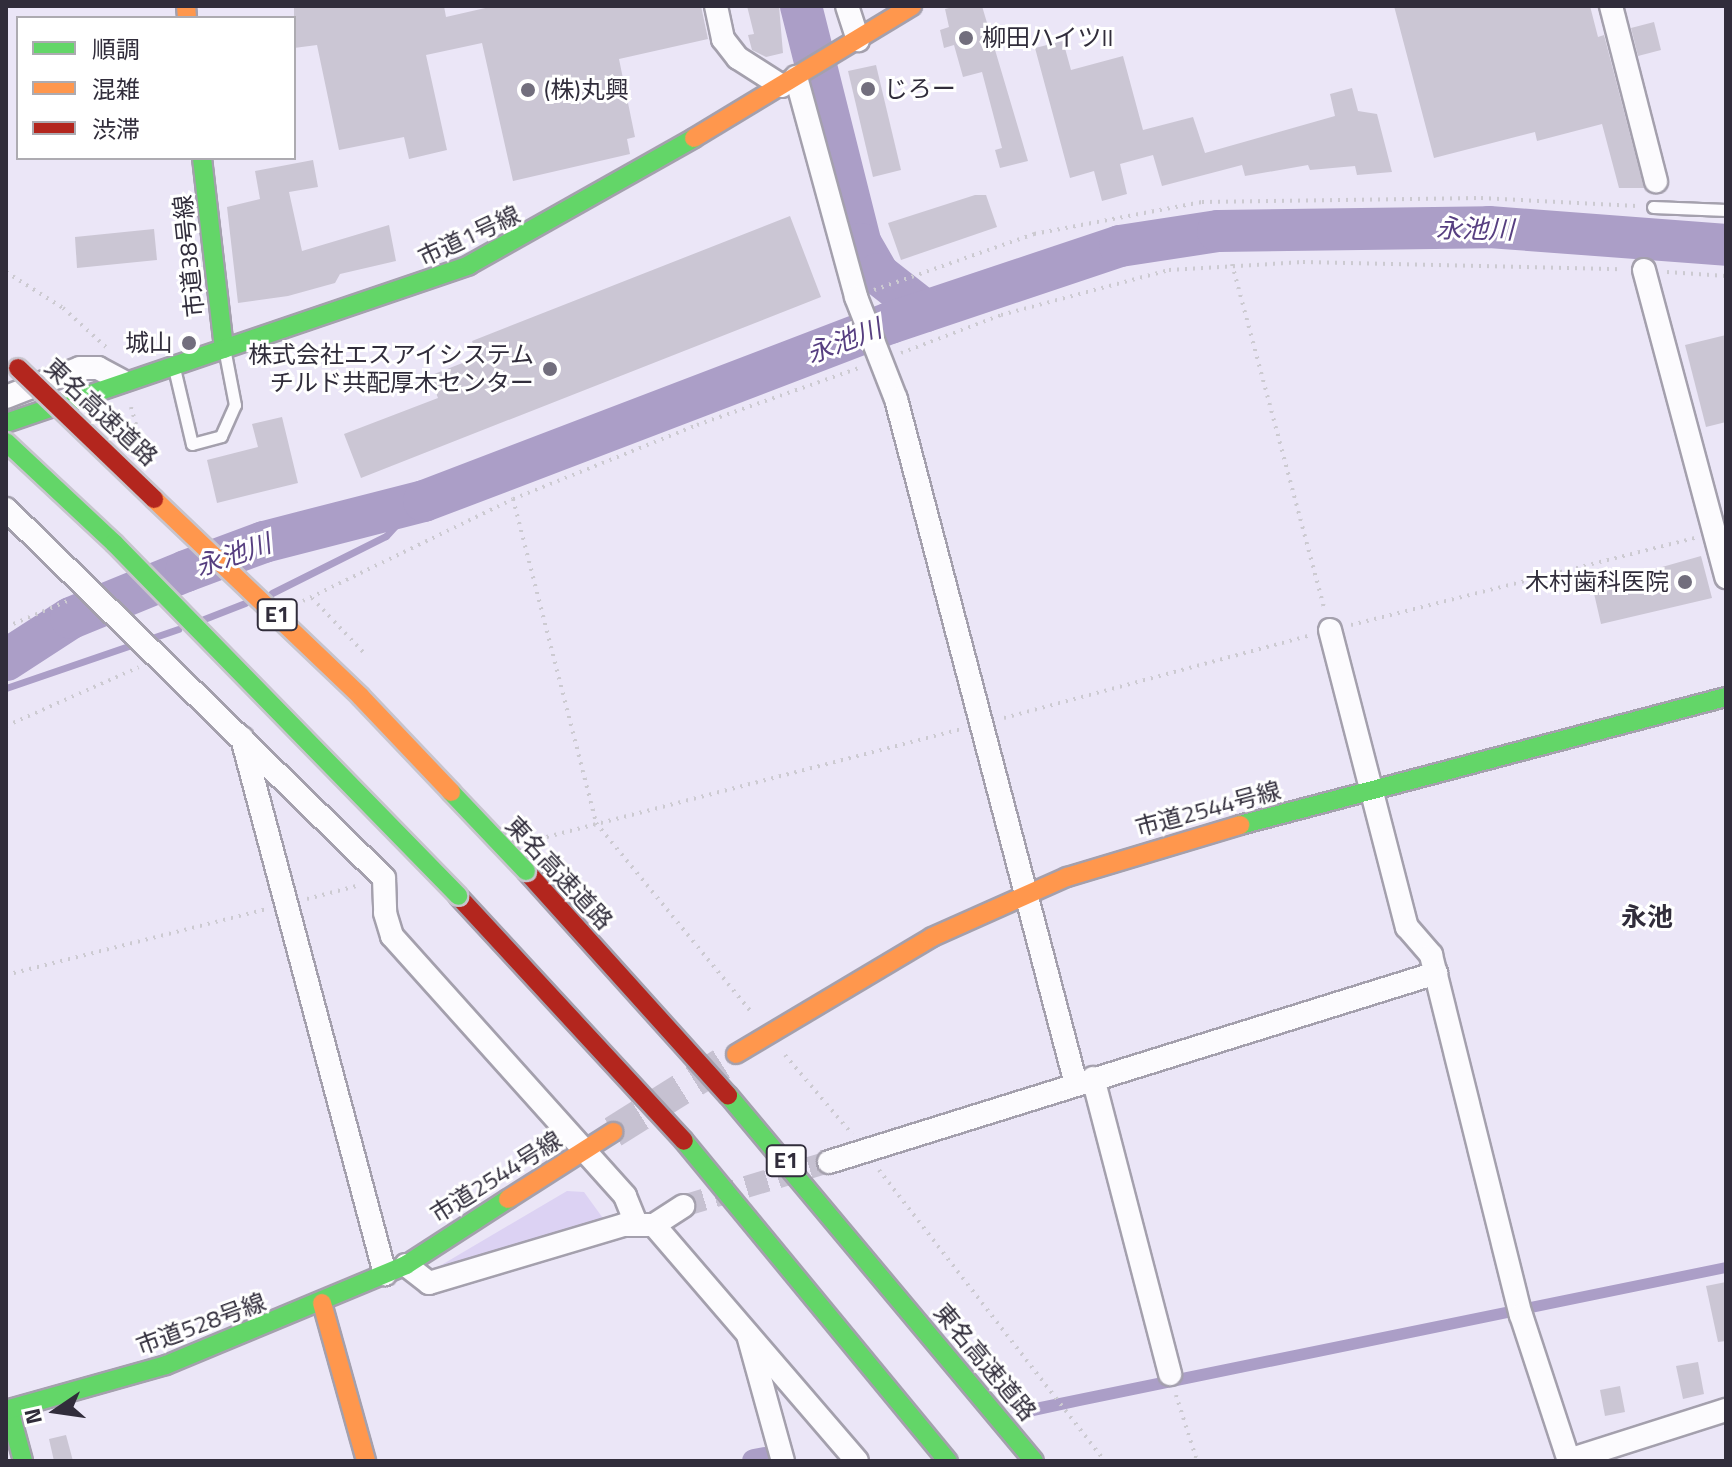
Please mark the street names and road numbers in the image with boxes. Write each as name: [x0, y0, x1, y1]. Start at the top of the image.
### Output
street label: 市道38号線: [168, 193, 210, 319]
street label: 市道1号線: [413, 200, 525, 272]
street label: 東名高速道路: [39, 352, 163, 472]
road number: E1: [255, 597, 299, 633]
street label: 市道2544号線: [1132, 776, 1284, 842]
street label: 東名高速道路: [499, 811, 619, 935]
street label: 市道2544号線: [425, 1125, 567, 1229]
road number: E1: [764, 1143, 808, 1179]
street label: 市道528号線: [132, 1287, 270, 1361]
street label: 東名高速道路: [928, 1298, 1042, 1426]

